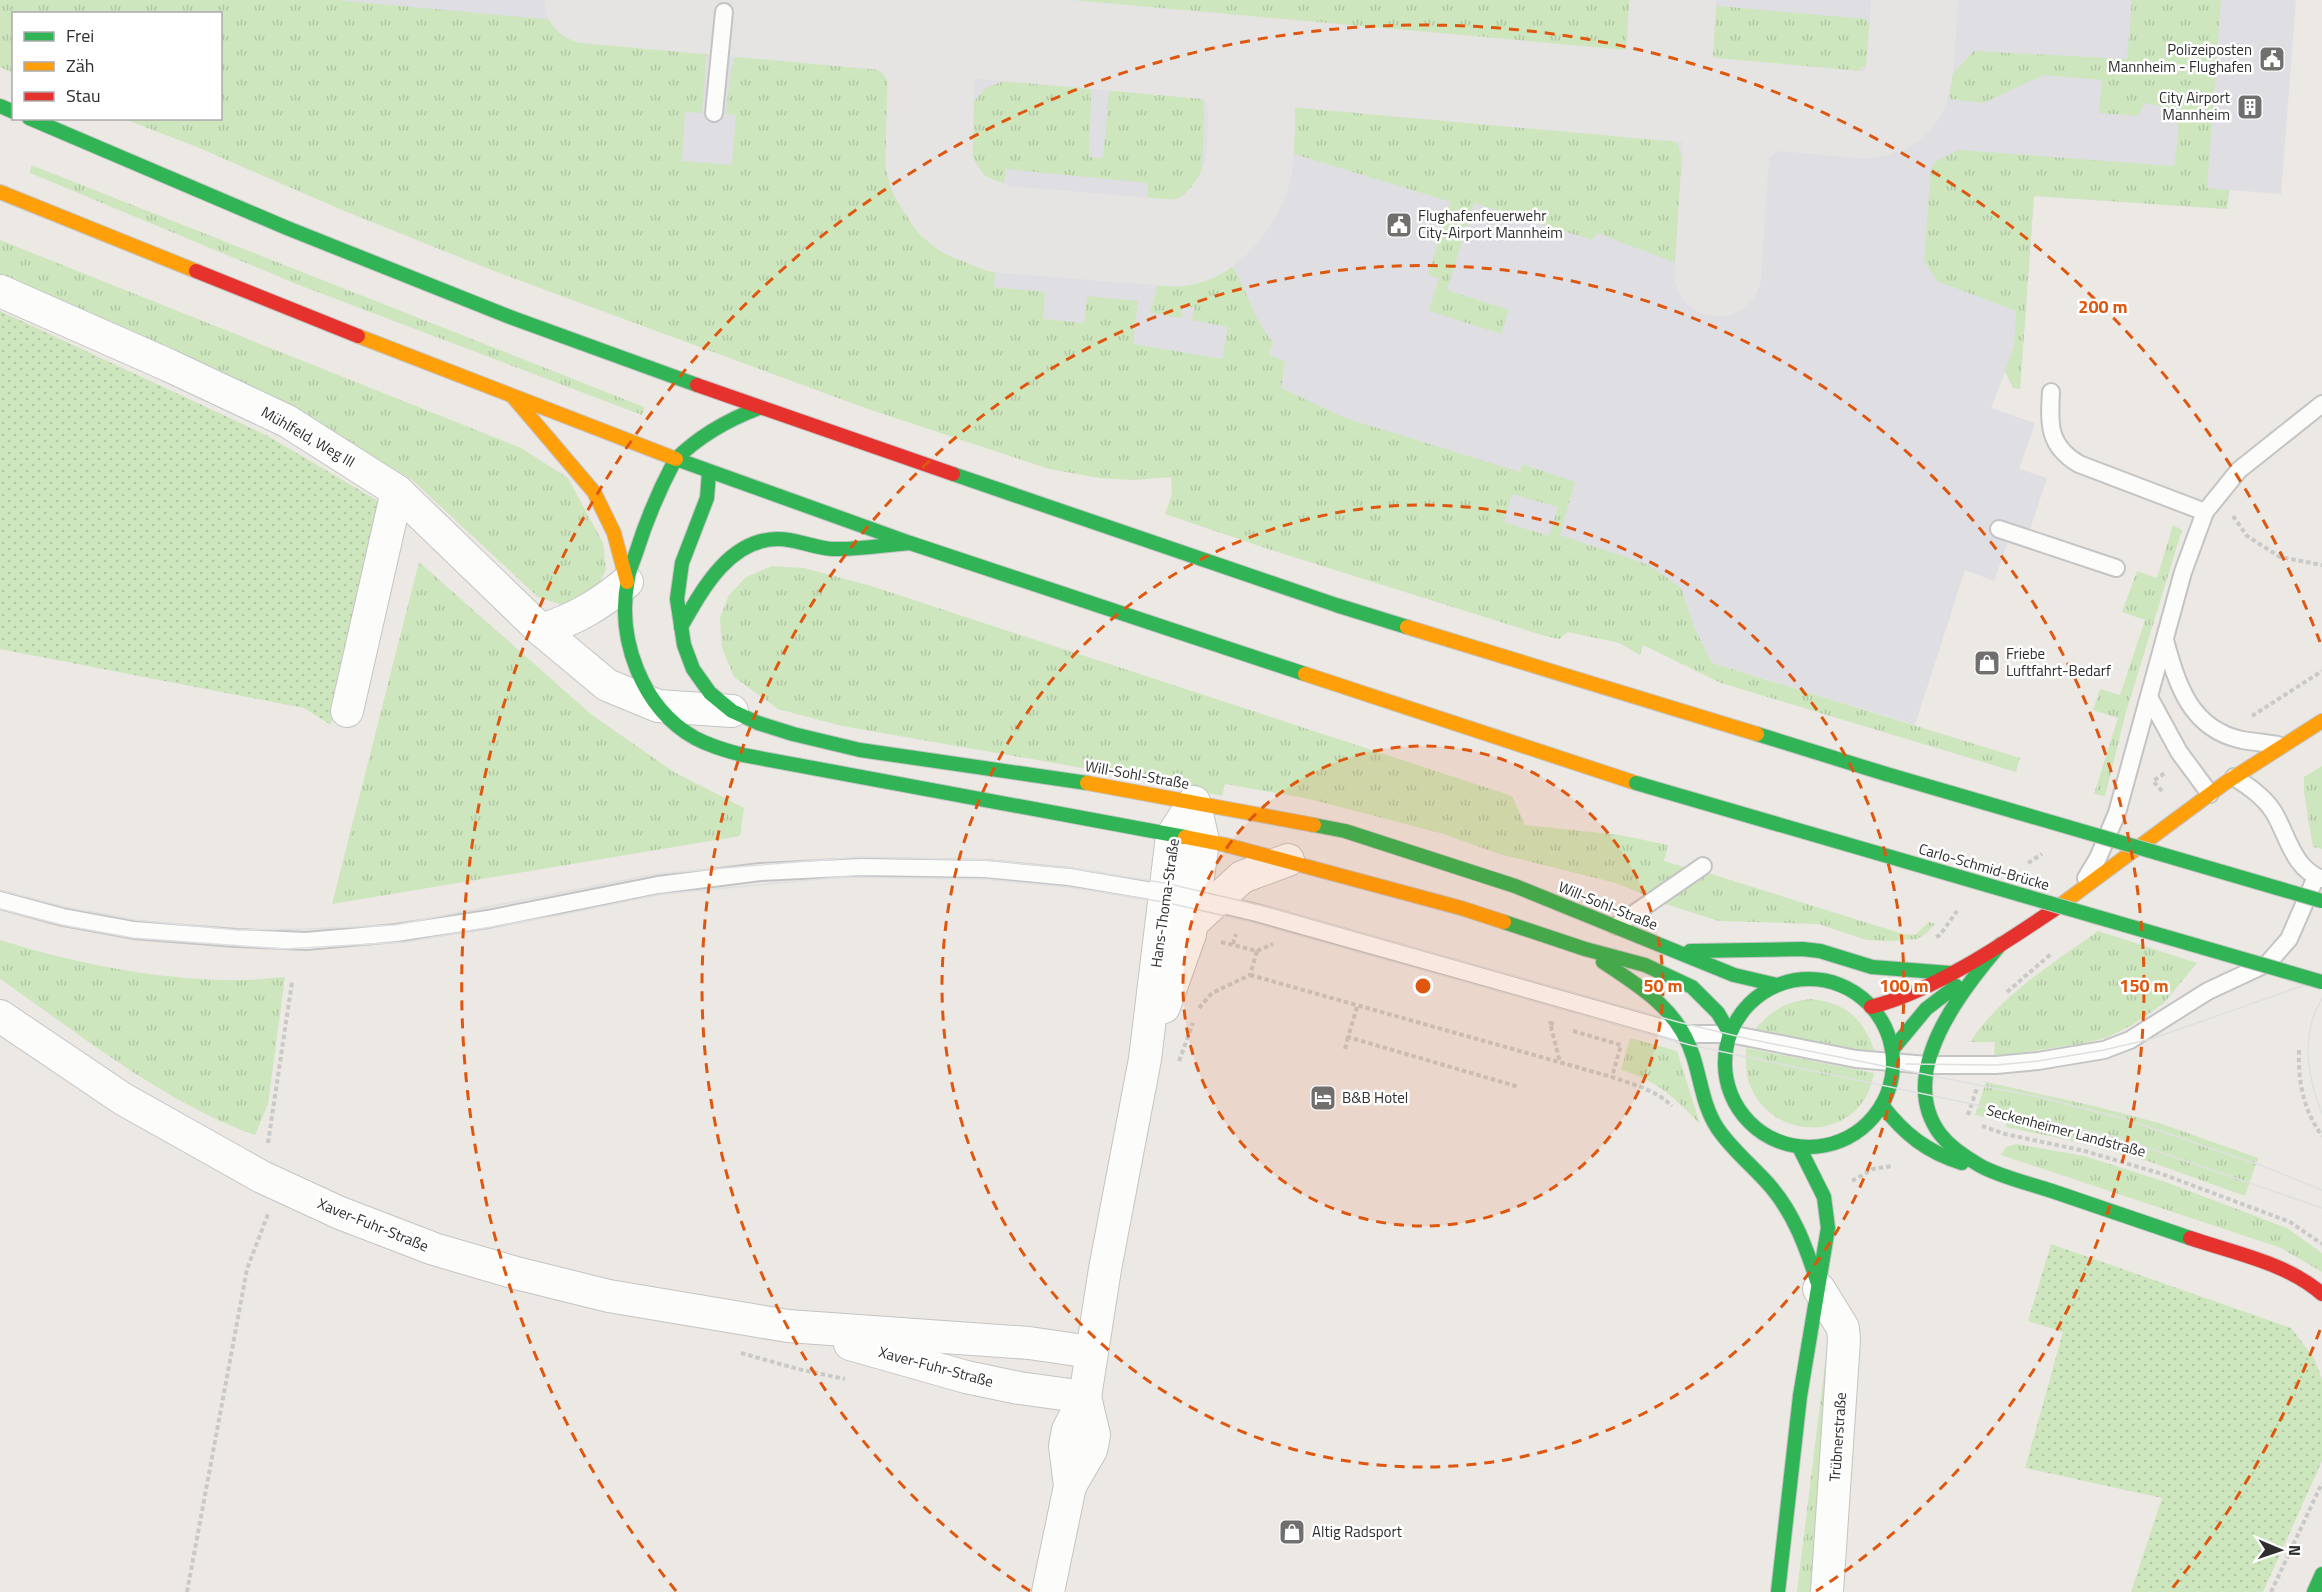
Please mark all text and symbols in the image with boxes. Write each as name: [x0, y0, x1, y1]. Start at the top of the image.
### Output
legend: [12, 12, 222, 120]
text: Frei: [66, 22, 94, 49]
place label: Polizeiposten Mannheim - Flughafen: [2108, 38, 2252, 78]
public building icon: Polizeiposten Mannheim - Flughafen: [2257, 44, 2287, 74]
text: Zäh: [66, 52, 94, 79]
text: Stau: [66, 82, 101, 109]
place label: City Airport Mannheim: [2159, 86, 2231, 126]
building icon: City Airport Mannheim: [2235, 92, 2265, 122]
place label: Flughafenfeuerwehr City-Airport Mannheim: [1418, 204, 1563, 244]
public building icon: Flughafenfeuerwehr City-Airport Mannheim: [1384, 210, 1414, 240]
text: 200 m: [2078, 293, 2128, 320]
street label: Mühlfeld, Weg III: [257, 400, 360, 473]
place label: Friebe Luftfahrt-Bedarf: [2006, 642, 2111, 682]
shop icon: Friebe Luftfahrt-Bedarf: [1972, 648, 2002, 678]
street label: Will-Sohl-Straße: [1083, 754, 1191, 795]
street label: Hans-Thoma-Straße: [1144, 837, 1185, 969]
street label: Carlo-Schmid-Brücke: [1916, 837, 2052, 896]
street label: Will-Sohl-Straße: [1555, 875, 1661, 936]
text: 50 m: [1643, 972, 1683, 999]
text: 100 m: [1879, 972, 1929, 999]
text: 150 m: [2119, 972, 2169, 999]
centre of rings: [1413, 976, 1433, 996]
hotel icon: B&B Hotel: [1308, 1083, 1338, 1113]
place label: B&B Hotel: [1342, 1086, 1408, 1109]
street label: Seckenheimer Landstraße: [1984, 1098, 2148, 1163]
street label: Xaver-Fuhr-Straße: [314, 1192, 432, 1257]
street label: Xaver-Fuhr-Straße: [876, 1340, 996, 1393]
street label: Trübnerstraße: [1823, 1391, 1852, 1482]
shop icon: Altig Radsport: [1277, 1517, 1307, 1547]
place label: Altig Radsport: [1312, 1520, 1403, 1543]
north arrow: [2250, 1520, 2310, 1580]
text: N: [2283, 1545, 2307, 1556]

